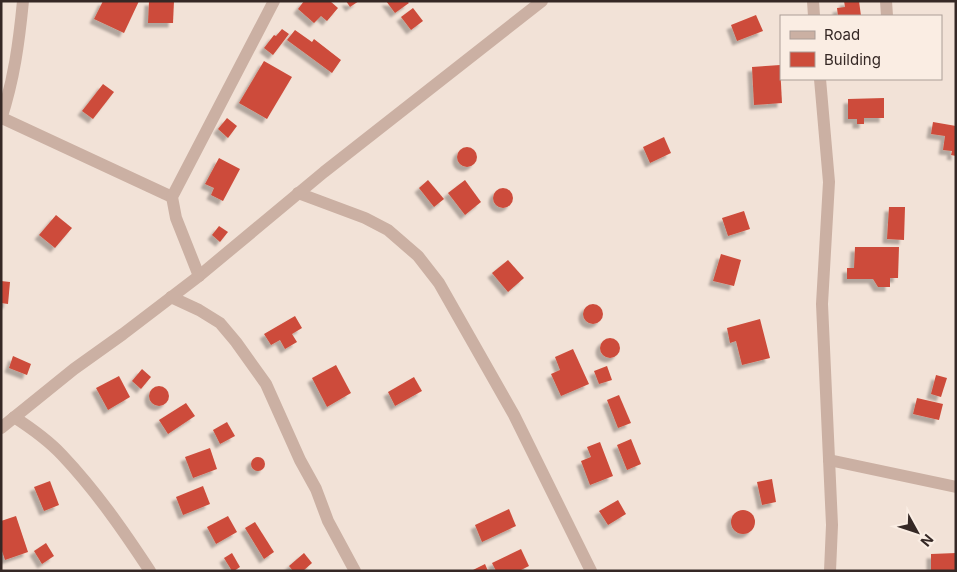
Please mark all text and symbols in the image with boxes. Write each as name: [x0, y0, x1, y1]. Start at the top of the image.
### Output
legend: [780, 15, 942, 80]
text: Road: [824, 25, 860, 44]
text: Building: [824, 50, 881, 69]
north arrow: [892, 507, 942, 557]
text: N: [917, 531, 937, 550]

